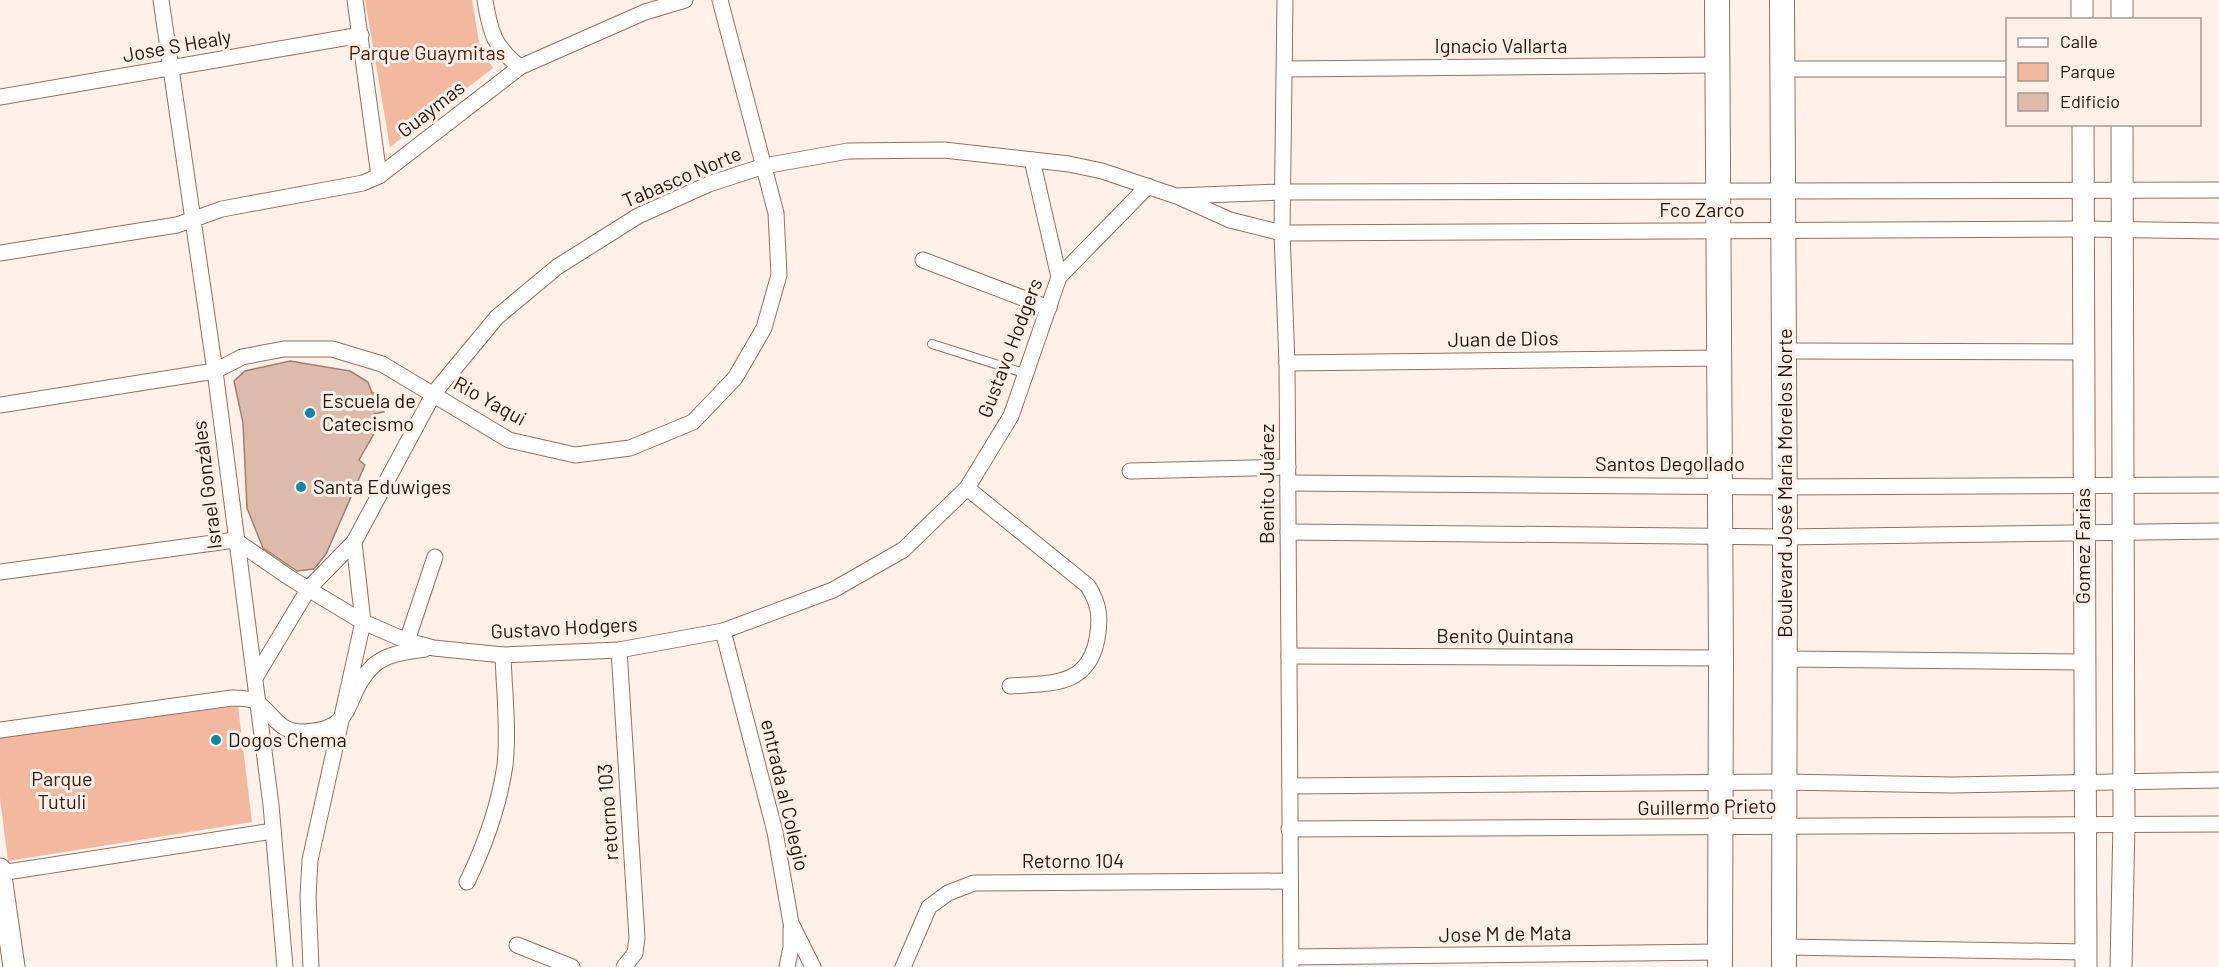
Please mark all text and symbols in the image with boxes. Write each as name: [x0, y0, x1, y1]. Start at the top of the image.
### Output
legend: [2006, 18, 2201, 126]
street label: Jose S Healy: [121, 24, 233, 66]
text: Calle: [2060, 30, 2098, 52]
street label: Ignacio Vallarta: [1435, 33, 1567, 57]
park label: Parque Guaymitas: [349, 40, 505, 64]
text: Parque: [2060, 60, 2115, 82]
street label: Guaymas: [392, 75, 469, 142]
text: Edificio: [2060, 90, 2120, 112]
street label: Tabasco Norte: [619, 140, 745, 212]
street label: Fco Zarco: [1659, 197, 1745, 221]
street label: Gustavo Hodgers: [972, 275, 1047, 421]
street label: Juan de Dios: [1447, 325, 1559, 351]
street label: Boulevard José María Morelos Norte: [1772, 328, 1796, 638]
street label: Rio Yaqui: [450, 370, 531, 430]
place label: Escuela de Catecismo: [322, 388, 416, 435]
marker: Escuela de Catecismo: [303, 406, 317, 420]
street label: Israel Gonzáles: [186, 420, 226, 551]
street label: Benito Juárez: [1254, 424, 1278, 544]
street label: Santos Degollado: [1595, 451, 1745, 475]
place label: Santa Eduwiges: [313, 474, 451, 498]
marker: Santa Eduwiges: [294, 480, 308, 494]
street label: Gomez Farias: [2070, 488, 2094, 604]
street label: Gustavo Hodgers: [490, 611, 638, 643]
street label: Benito Quintana: [1436, 623, 1574, 647]
street label: entrada al Colegio: [757, 717, 815, 873]
place label: Dogos Chema: [228, 727, 347, 751]
marker: Dogos Chema: [209, 733, 223, 747]
street label: retorno 103: [592, 763, 622, 861]
park label: Parque Tutuli: [31, 766, 93, 813]
street label: Guillermo Prieto: [1637, 793, 1777, 819]
street label: Retorno 104: [1022, 848, 1124, 872]
street label: Jose M de Mata: [1439, 920, 1571, 946]

